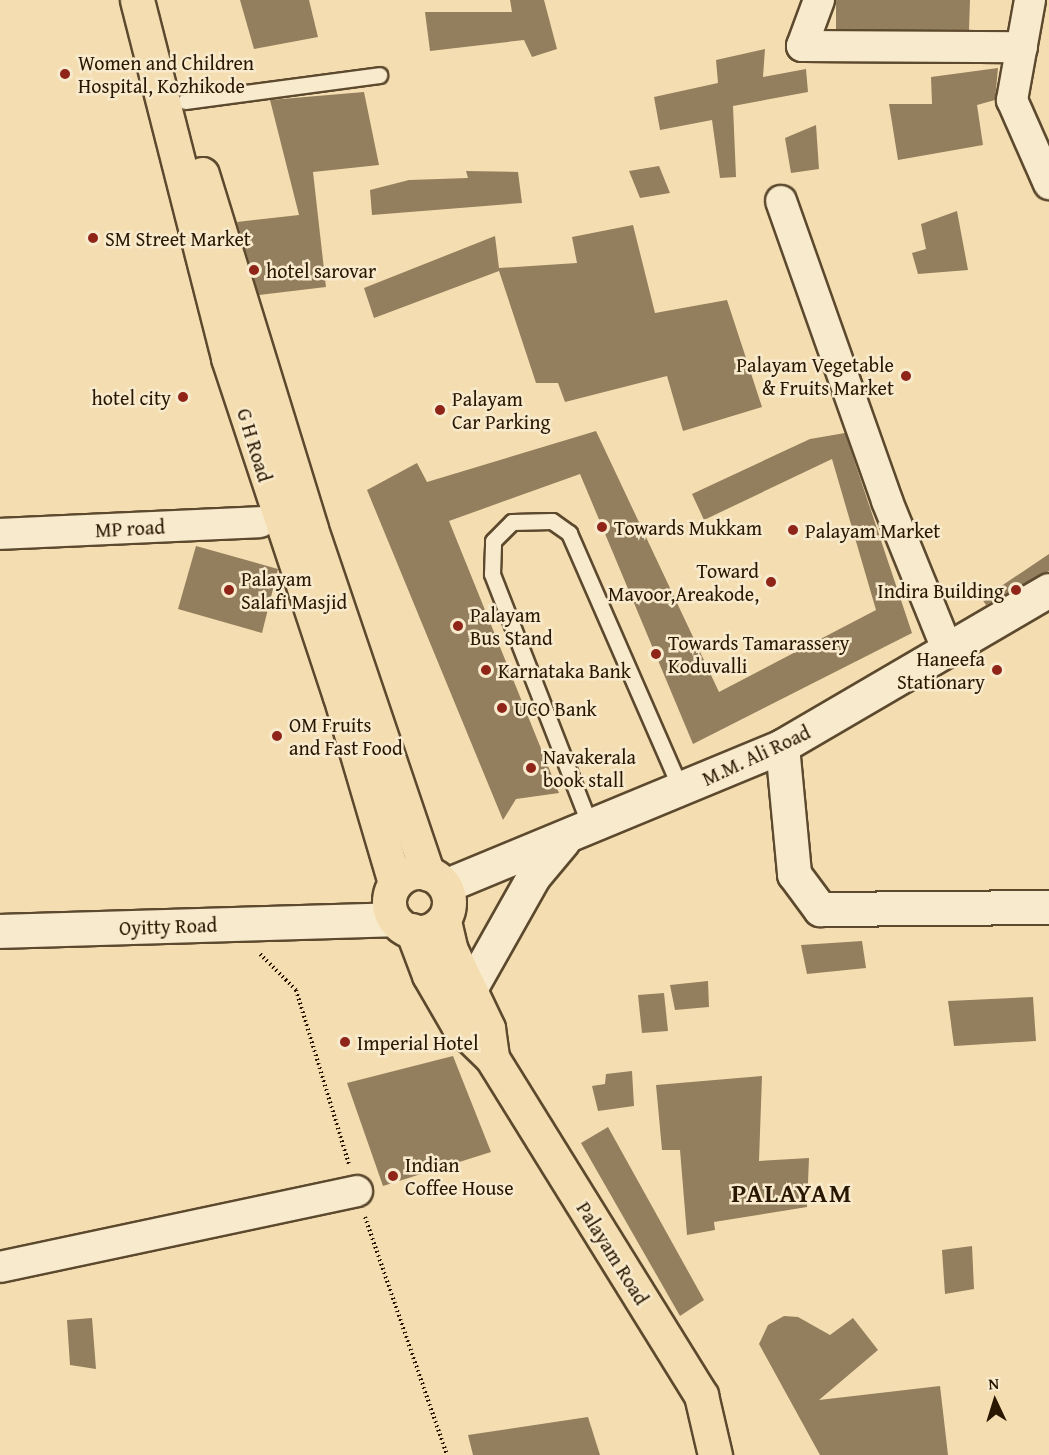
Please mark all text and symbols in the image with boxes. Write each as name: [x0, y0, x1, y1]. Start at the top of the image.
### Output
place label: Women and Children Hospital, Kozhikode: [78, 51, 254, 98]
marker: Women and Children Hospital, Kozhikode: [56, 65, 74, 83]
place label: SM Street Market: [105, 226, 251, 250]
marker: SM Street Market: [86, 231, 100, 245]
place label: hotel sarovar: [266, 258, 376, 282]
marker: hotel sarovar: [247, 263, 261, 277]
place label: Palayam Vegetable & Fruits Market: [736, 352, 894, 399]
marker: Palayam Vegetable & Fruits Market: [899, 369, 913, 383]
place label: hotel city: [92, 385, 171, 409]
place label: Palayam Car Parking: [452, 386, 550, 433]
marker: hotel city: [176, 390, 190, 404]
marker: Palayam Car Parking: [433, 403, 447, 417]
street label: G H Road: [232, 405, 278, 485]
street label: MP road: [95, 514, 165, 542]
place label: Towards Mukkam: [614, 515, 762, 539]
place label: Palayam Market: [805, 518, 940, 542]
marker: Towards Mukkam: [595, 520, 609, 534]
marker: Palayam Market: [786, 523, 800, 537]
place label: Toward Mavoor,Areakode,: [608, 558, 759, 605]
place label: Palayam Salafi Masjid: [241, 566, 347, 613]
marker: Toward Mavoor,Areakode,: [764, 575, 778, 589]
place label: Indira Building: [878, 578, 1004, 602]
marker: Palayam Salafi Masjid: [222, 583, 236, 597]
marker: Indira Building: [1009, 583, 1023, 597]
place label: Palayam Bus Stand: [470, 602, 553, 649]
marker: Palayam Bus Stand: [451, 619, 465, 633]
place label: Towards Tamarassery Koduvalli: [668, 630, 849, 677]
place label: Haneefa Stationary: [897, 646, 985, 693]
marker: Towards Tamarassery Koduvalli: [649, 647, 663, 661]
place label: Karnataka Bank: [498, 658, 631, 682]
marker: Karnataka Bank: [479, 663, 493, 677]
marker: Haneefa Stationary: [990, 663, 1004, 677]
place label: UCO Bank: [514, 696, 597, 720]
marker: UCO Bank: [495, 701, 509, 715]
place label: OM Fruits and Fast Food: [289, 712, 403, 759]
street label: M.M. Ali Road: [698, 720, 814, 790]
marker: OM Fruits and Fast Food: [270, 729, 284, 743]
place label: Navakerala book stall: [543, 744, 636, 791]
marker: Navakerala book stall: [524, 761, 538, 775]
street label: Oyitty Road: [119, 912, 217, 940]
place label: Imperial Hotel: [357, 1030, 479, 1054]
marker: Imperial Hotel: [338, 1035, 352, 1049]
place label: Indian Coffee House: [405, 1152, 514, 1199]
marker: Indian Coffee House: [386, 1169, 400, 1183]
district label: PALAYAM: [731, 1177, 853, 1209]
street label: Palayam Road: [572, 1197, 654, 1309]
north arrow: [965, 1371, 1025, 1431]
text: N: [988, 1371, 1000, 1395]

